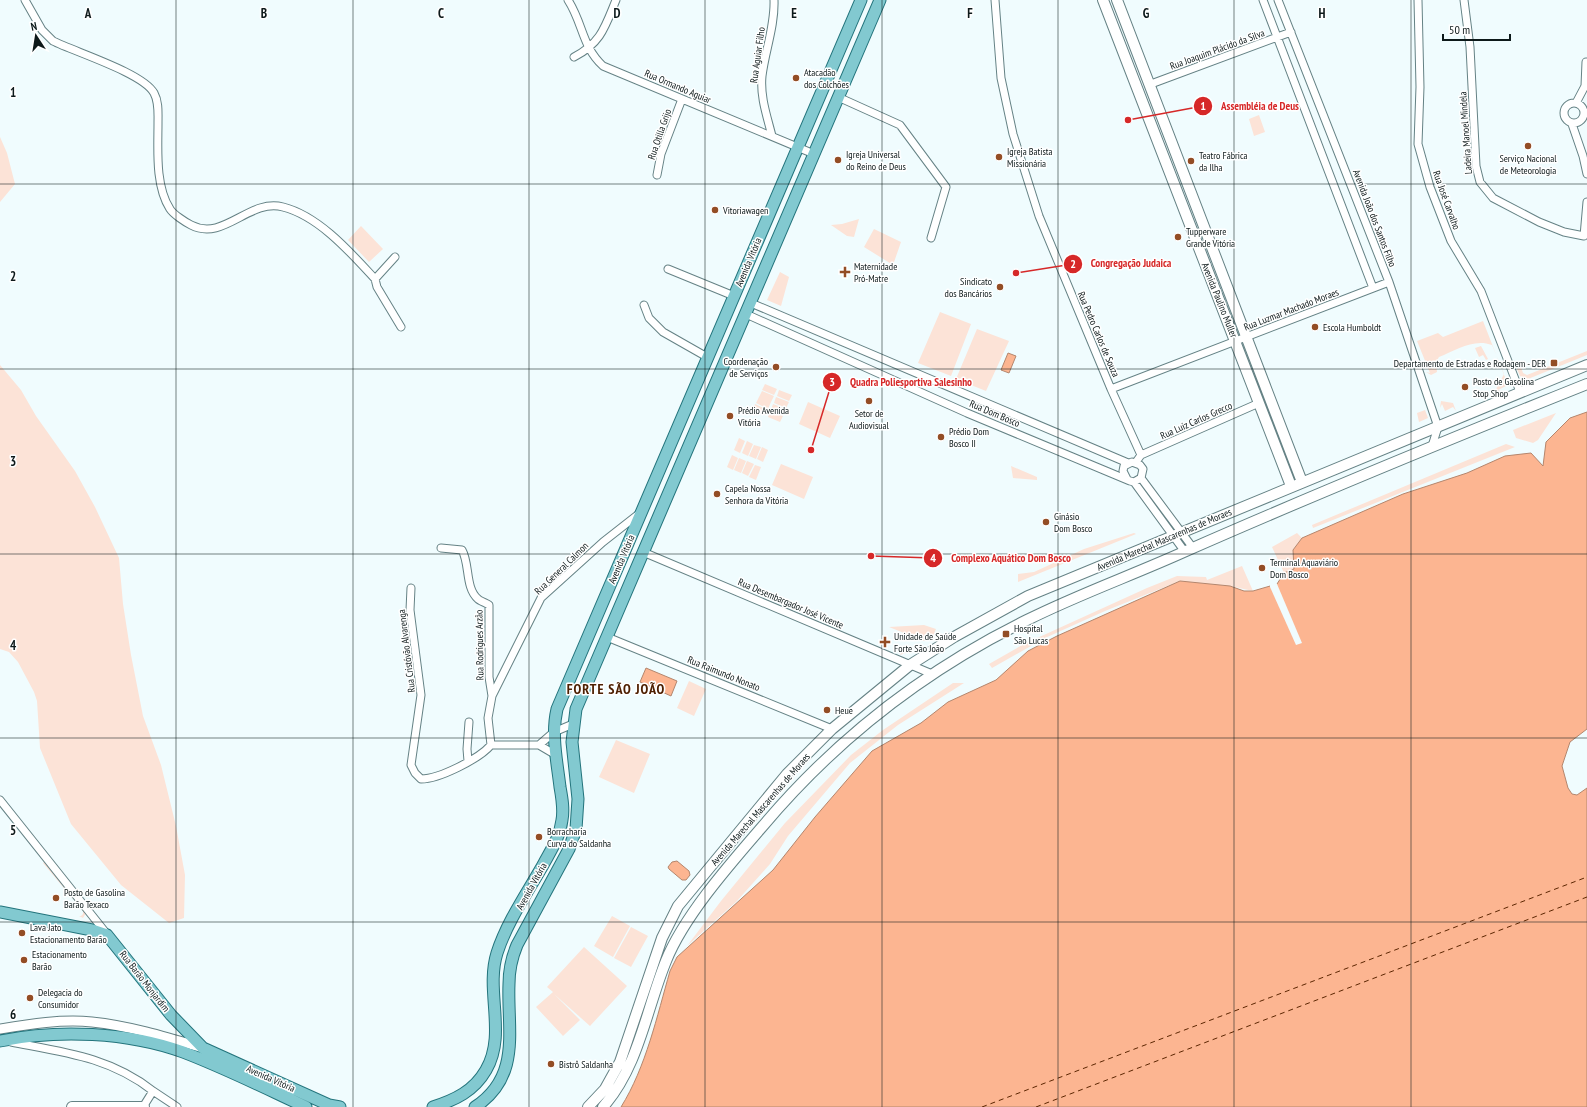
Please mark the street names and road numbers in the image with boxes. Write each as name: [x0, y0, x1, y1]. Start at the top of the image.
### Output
street label: Rua Aguiar Filho: [747, 26, 768, 84]
street label: Rua Joaquim Plácido da Silva: [1168, 26, 1266, 73]
street label: Rua Ormando Aguiar: [643, 67, 713, 106]
street label: Ladeira Manoel Mindela: [1456, 91, 1475, 175]
street label: Rua Otilla Grijo: [645, 107, 674, 161]
street label: Avenida João dos Santos Filho: [1350, 168, 1399, 269]
street label: Rua José Carvalho: [1430, 169, 1463, 231]
street label: Avenida Vitória: [732, 236, 765, 289]
street label: Avenida Paulino Muller: [1199, 261, 1241, 340]
street label: Rua Luzmar Machado Moraes: [1242, 285, 1341, 334]
street label: Rua Pedro Carlos de Souza: [1075, 289, 1122, 379]
street label: Rua Dom Bosco: [968, 397, 1022, 430]
street label: Rua Luiz Carlos Grecco: [1158, 399, 1234, 442]
street label: Avenida Marechal Mascarenhas de Moraes: [1095, 505, 1234, 574]
street label: Avenida Vitória: [605, 533, 638, 586]
street label: Rua General Calmon: [532, 539, 591, 597]
street label: Rua Desembargador José Vicente: [736, 575, 845, 632]
street label: Rua Cristóvão Alvarenga: [395, 609, 418, 693]
street label: Rua Rodrigues Arzão: [472, 610, 487, 680]
street label: Rua Raimundo Nonato: [686, 653, 762, 694]
street label: Avenida Marechal Mascarenhas de Moraes: [708, 750, 813, 868]
street label: Avenida Vitória: [513, 860, 550, 912]
street label: Rua Barão Monjardim: [117, 948, 173, 1015]
street label: Avenida Vitória: [244, 1062, 297, 1095]

